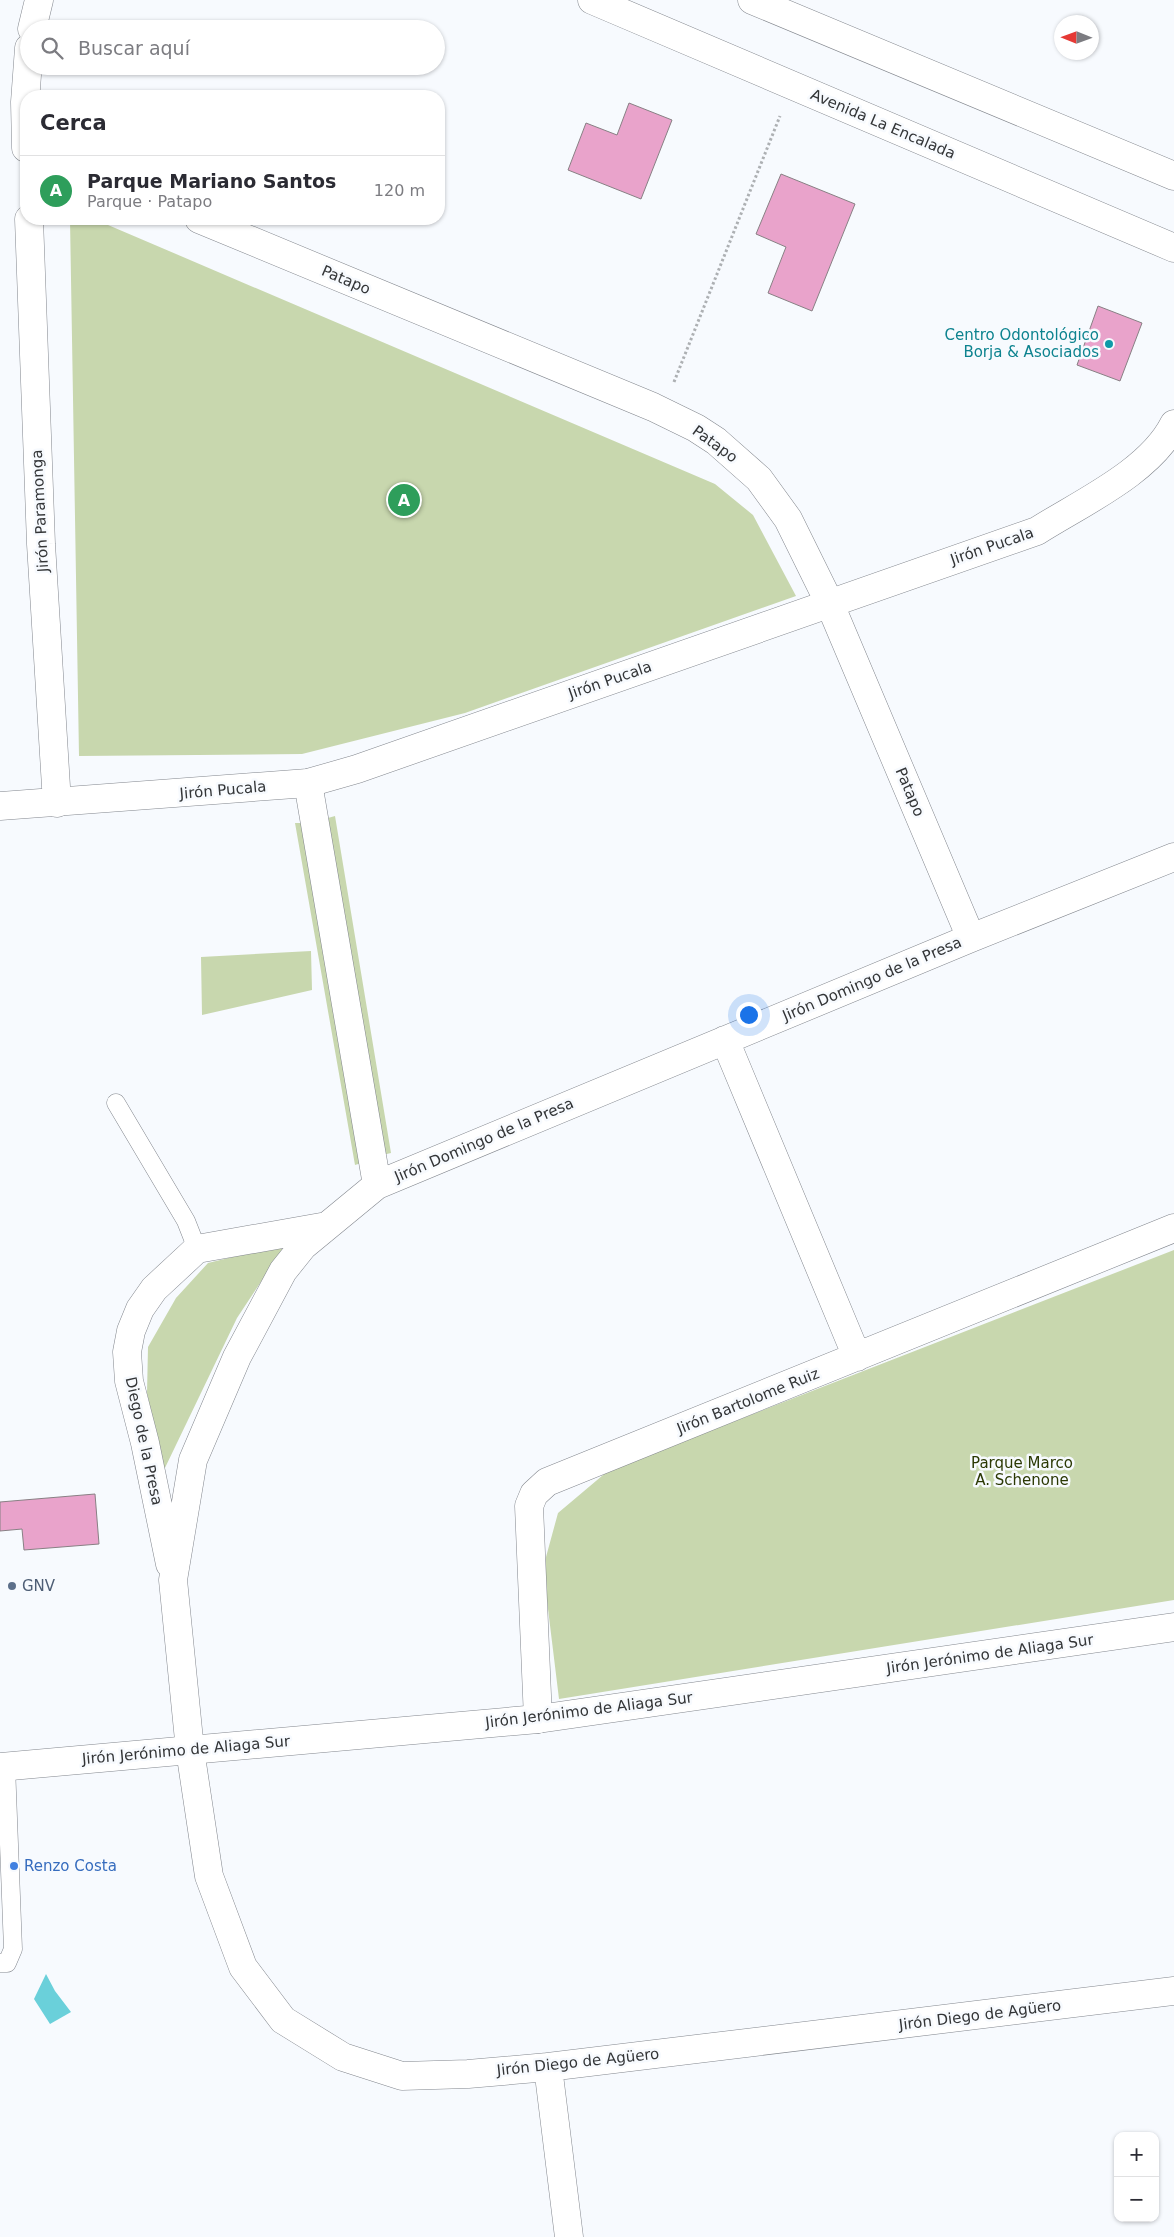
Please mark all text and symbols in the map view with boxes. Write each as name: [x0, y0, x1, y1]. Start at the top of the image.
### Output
north arrow: [1054, 15, 1099, 60]
search box: [20, 20, 445, 75]
icon: search: [38, 34, 66, 62]
text: Buscar aquí: [78, 37, 190, 59]
street label: Avenida La Encalada: [808, 85, 958, 163]
text: Cerca: [40, 111, 107, 135]
text: Parque Mariano Santos: [87, 170, 336, 192]
text: A: [50, 181, 62, 200]
text: 120 m: [374, 181, 425, 200]
text: Parque · Patapo: [87, 192, 212, 211]
street label: Patapo: [319, 262, 373, 298]
place label: Centro Odontológico Borja & Asociados: [945, 326, 1099, 361]
marker: Centro Odontológico Borja & Asociados: [1103, 338, 1115, 350]
street label: Patapo: [689, 422, 741, 466]
street label: Jirón Paramonga: [28, 449, 52, 574]
pin: A: [388, 481, 420, 519]
street label: Jirón Pucala: [947, 523, 1036, 569]
street label: Jirón Pucala: [565, 657, 654, 703]
street label: Patapo: [892, 765, 928, 819]
street label: Jirón Pucala: [178, 777, 267, 803]
street label: Jirón Domingo de la Presa: [779, 933, 964, 1025]
your location: [736, 1002, 762, 1028]
street label: Jirón Domingo de la Presa: [391, 1094, 576, 1186]
street label: Jirón Bartolome Ruiz: [673, 1364, 822, 1438]
street label: Diego de la Presa: [122, 1375, 166, 1507]
park label: Parque Marco A. Schenone: [971, 1454, 1073, 1489]
place label: GNV: [22, 1577, 56, 1595]
marker: GNV: [6, 1580, 18, 1592]
street label: Jirón Jerónimo de Aliaga Sur: [884, 1630, 1095, 1678]
street label: Jirón Jerónimo de Aliaga Sur: [483, 1688, 695, 1732]
street label: Jirón Jerónimo de Aliaga Sur: [80, 1732, 292, 1768]
place label: Renzo Costa: [24, 1857, 117, 1875]
marker: Renzo Costa: [8, 1860, 20, 1872]
street label: Jirón Diego de Agüero: [897, 1996, 1062, 2034]
street label: Jirón Diego de Agüero: [495, 2045, 660, 2080]
map controls: [1114, 2132, 1159, 2222]
button: +: [1114, 2132, 1159, 2177]
button: −: [1114, 2177, 1159, 2222]

